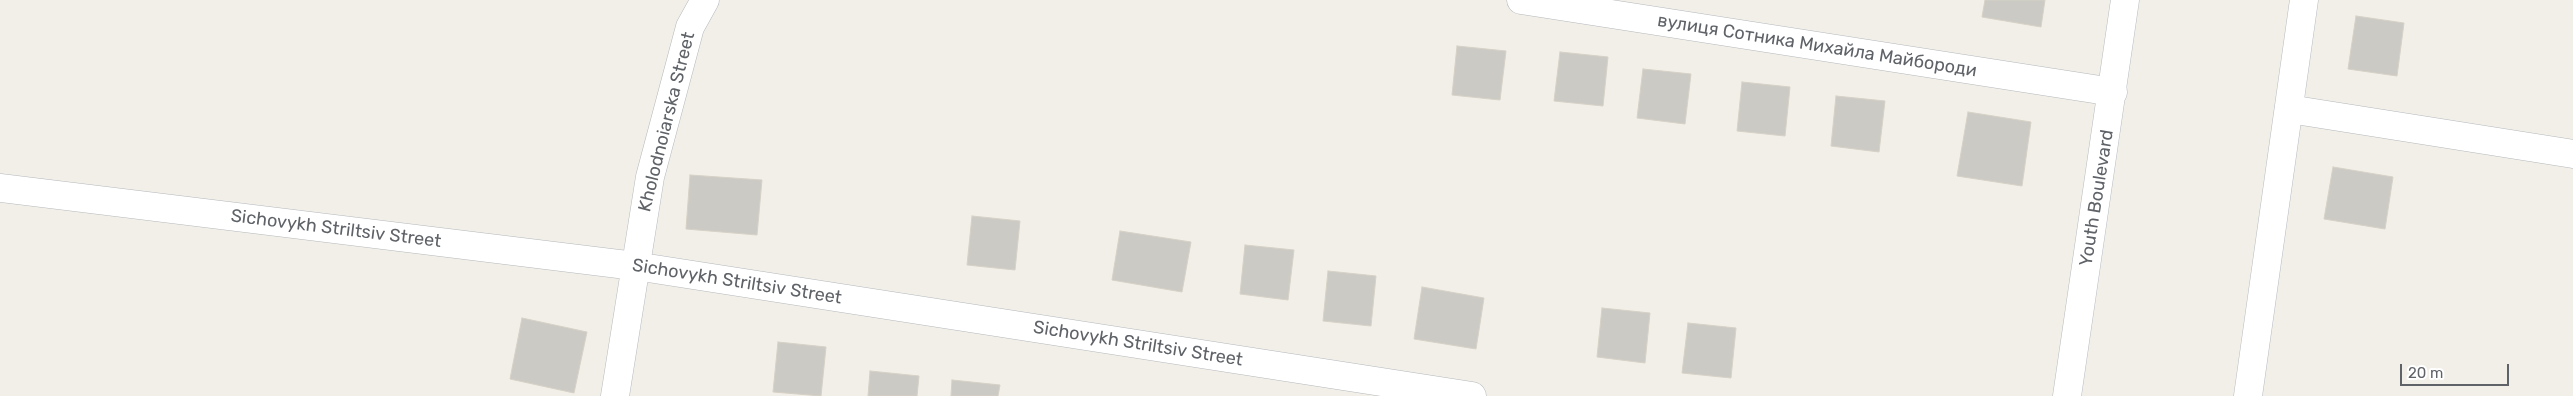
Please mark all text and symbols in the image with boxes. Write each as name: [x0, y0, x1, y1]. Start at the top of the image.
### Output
street label: вулиця Сотника Михайла Майбороди: [1656, 10, 1978, 82]
street label: Kholodnoiarska Street: [634, 30, 700, 214]
street label: Youth Boulevard: [2076, 128, 2118, 268]
street label: Sichovykh Striltsiv Street: [230, 205, 442, 253]
street label: Sichovykh Striltsiv Street: [631, 255, 843, 309]
street label: Sichovykh Striltsiv Street: [1032, 317, 1244, 371]
scale bar: [2403, 354, 2512, 386]
text: 20 m: [2408, 364, 2443, 382]

